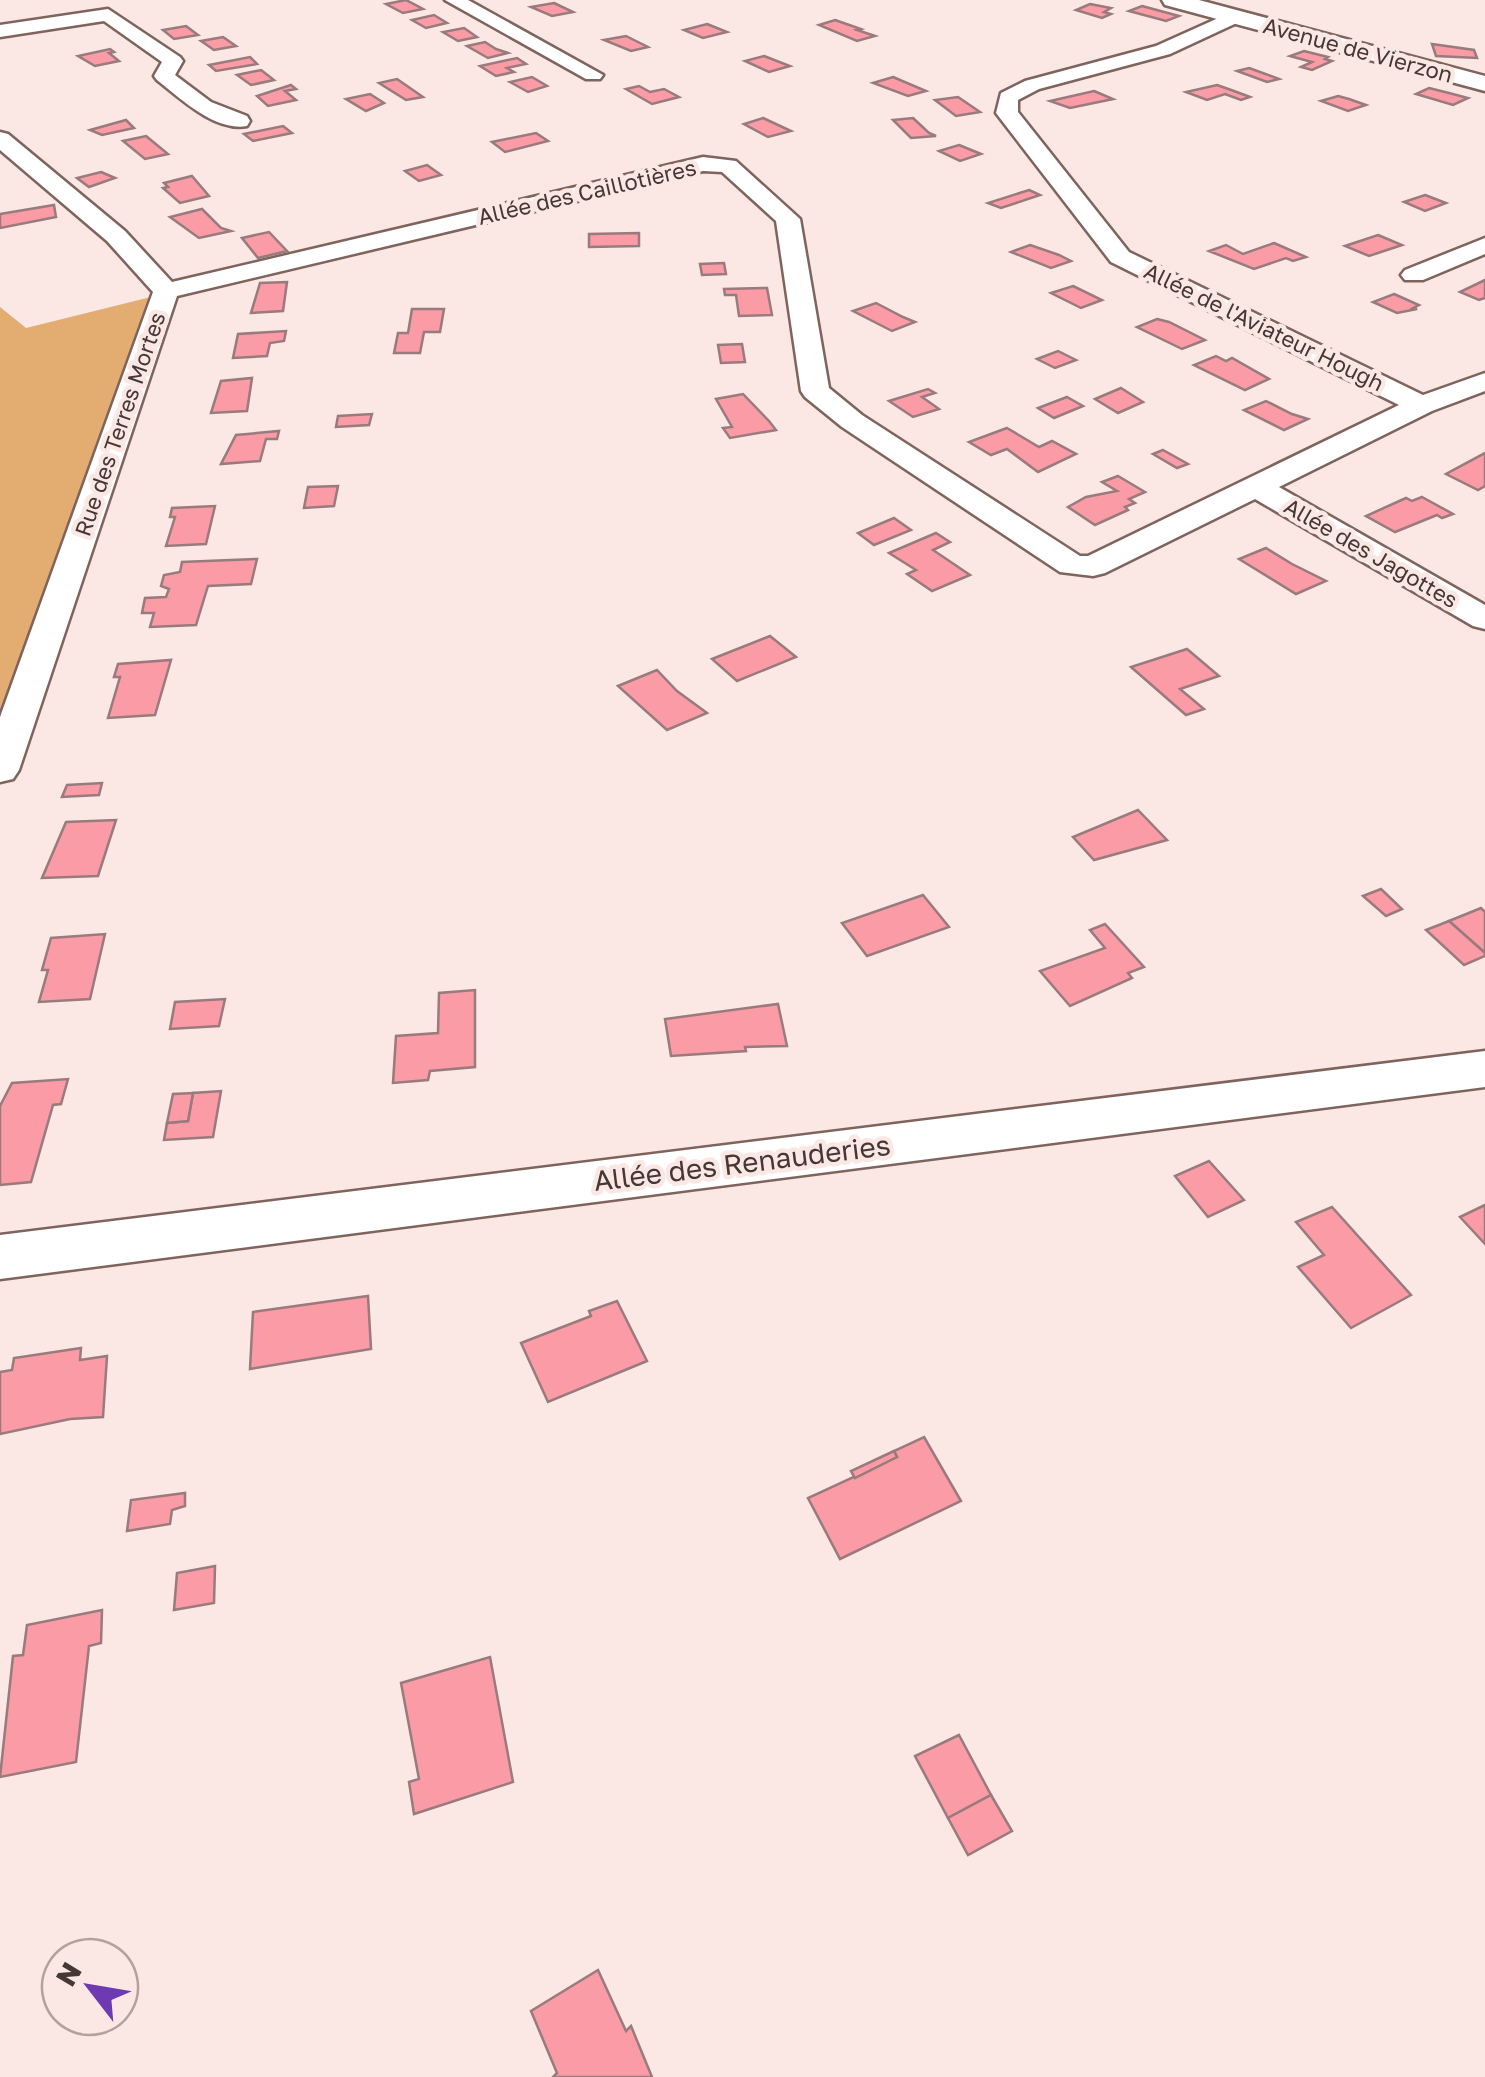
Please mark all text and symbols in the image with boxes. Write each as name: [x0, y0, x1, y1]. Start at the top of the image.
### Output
street label: Avenue de Vierzon: [1260, 11, 1456, 88]
street label: Allée des Caillotières: [475, 153, 699, 230]
street label: Allée de l'Aviateur Hough: [1140, 257, 1388, 396]
street label: Rue des Terres Mortes: [68, 308, 171, 539]
street label: Allée des Jagottes: [1280, 492, 1463, 613]
street label: Allée des Renauderies: [592, 1128, 892, 1197]
north arrow: [40, 1937, 140, 2037]
text: N: [49, 1956, 88, 1991]

